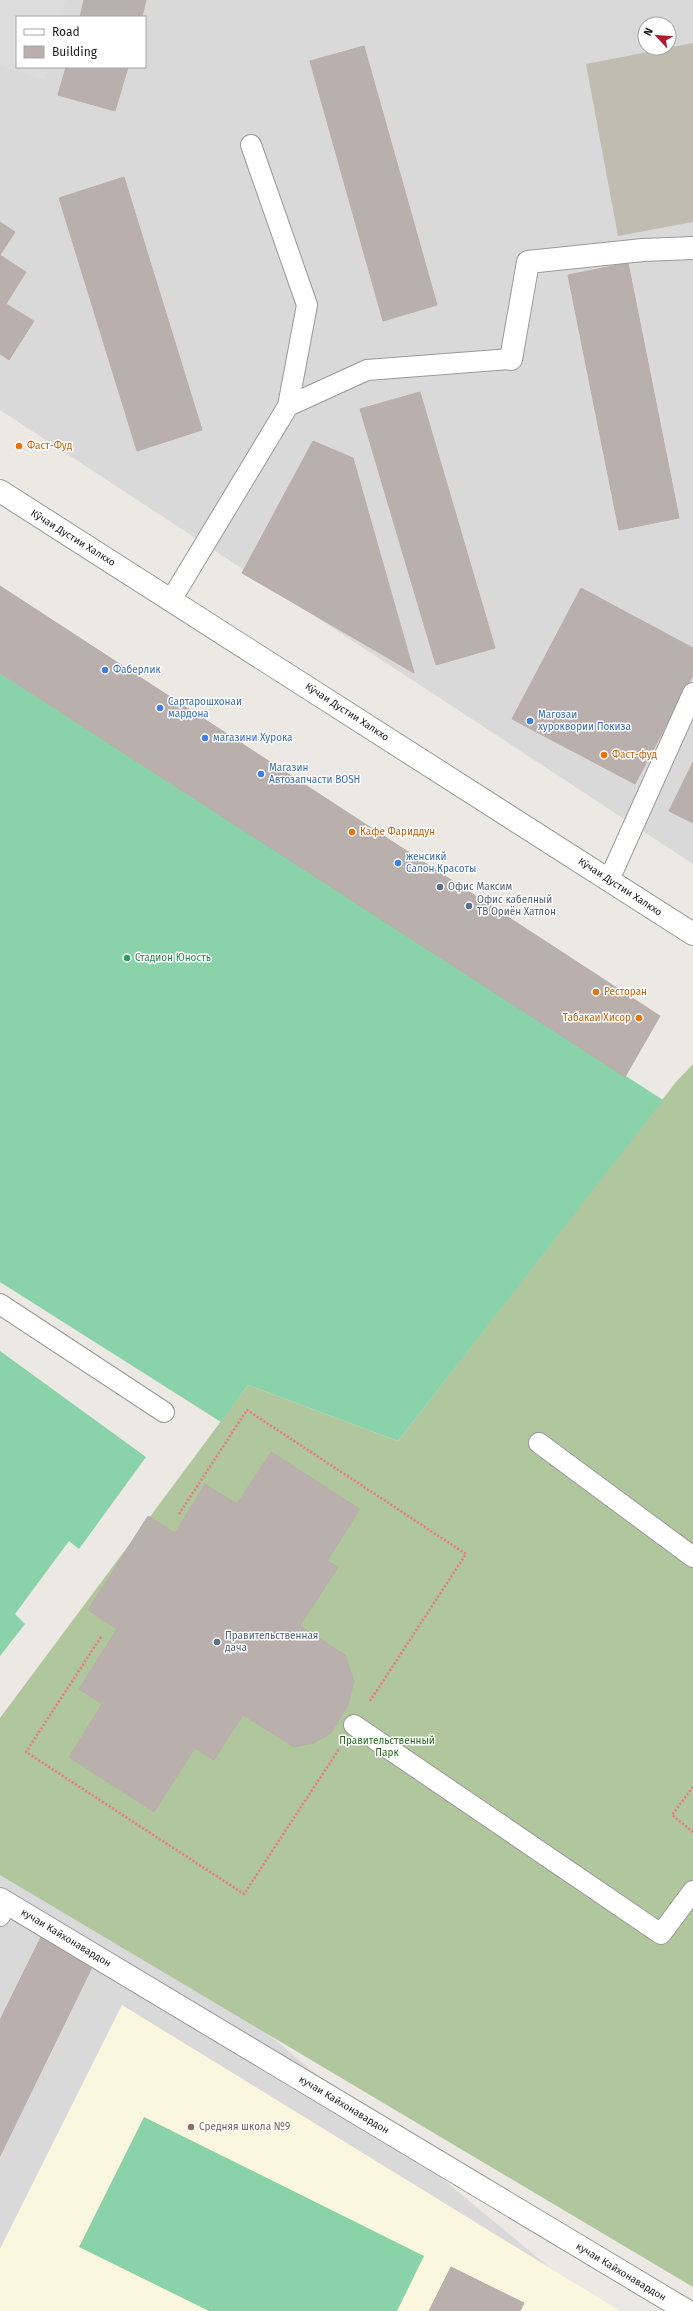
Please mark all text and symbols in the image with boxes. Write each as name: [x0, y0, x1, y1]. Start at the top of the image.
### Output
legend: [16, 16, 146, 68]
north arrow: [637, 16, 677, 56]
text: Road: [52, 25, 80, 39]
text: N: [641, 26, 656, 38]
text: Building: [52, 45, 98, 59]
place label: Фаст-Фуд: [27, 440, 73, 452]
marker: Фаст-Фуд: [14, 441, 24, 451]
street label: Кӯчаи Дустии Халкхо: [28, 507, 118, 569]
place label: Фаберлик: [113, 664, 161, 676]
marker: Фаберлик: [100, 665, 110, 675]
street label: Кӯчаи Дустии Халкхо: [303, 680, 391, 744]
place label: Сартарошхонаи мардона: [168, 696, 242, 720]
marker: Сартарошхонаи мардона: [155, 703, 165, 713]
place label: Магозаи хуроквории Покиза: [538, 709, 631, 733]
marker: Магозаи хуроквории Покиза: [525, 716, 535, 726]
place label: магазини Хурока: [213, 732, 293, 744]
marker: магазини Хурока: [200, 733, 210, 743]
place label: Фаст-фуд: [612, 749, 658, 761]
marker: Фаст-фуд: [599, 750, 609, 760]
place label: Магазин Автозапчасти BOSH: [269, 762, 360, 786]
marker: Магазин Автозапчасти BOSH: [256, 769, 266, 779]
place label: Кафе Фариддун: [360, 826, 435, 838]
marker: Кафе Фариддун: [347, 827, 357, 837]
place label: женсикй Салон Красоты: [406, 851, 476, 875]
street label: Кӯчаи Дустии Халкхо: [576, 855, 664, 919]
marker: женсикй Салон Красоты: [393, 858, 403, 868]
place label: Офис Максим: [448, 881, 513, 893]
marker: Офис Максим: [435, 882, 445, 892]
place label: Офис кабелный ТВ Ориён Хатлон: [477, 894, 556, 918]
marker: Офис кабелный ТВ Ориён Хатлон: [464, 901, 474, 911]
place label: Стадион Юность: [135, 952, 211, 964]
marker: Стадион Юность: [122, 953, 132, 963]
place label: Ресторан: [604, 986, 647, 998]
marker: Ресторан: [591, 987, 601, 997]
place label: Табакаи Хисор: [563, 1012, 631, 1024]
marker: Табакаи Хисор: [634, 1013, 644, 1023]
place label: Правительственная дача: [225, 1630, 318, 1654]
marker: Правительственная дача: [212, 1637, 222, 1647]
park label: Правительственный Парк: [339, 1735, 435, 1759]
street label: кучаи Кайхонавардон: [19, 1906, 113, 1970]
street label: кучаи Кайхонавардон: [297, 2073, 391, 2137]
place label: Средняя школа №9: [199, 2121, 290, 2133]
marker: Средняя школа №9: [186, 2122, 196, 2132]
street label: кучаи Кайхонавардон: [574, 2240, 668, 2304]

